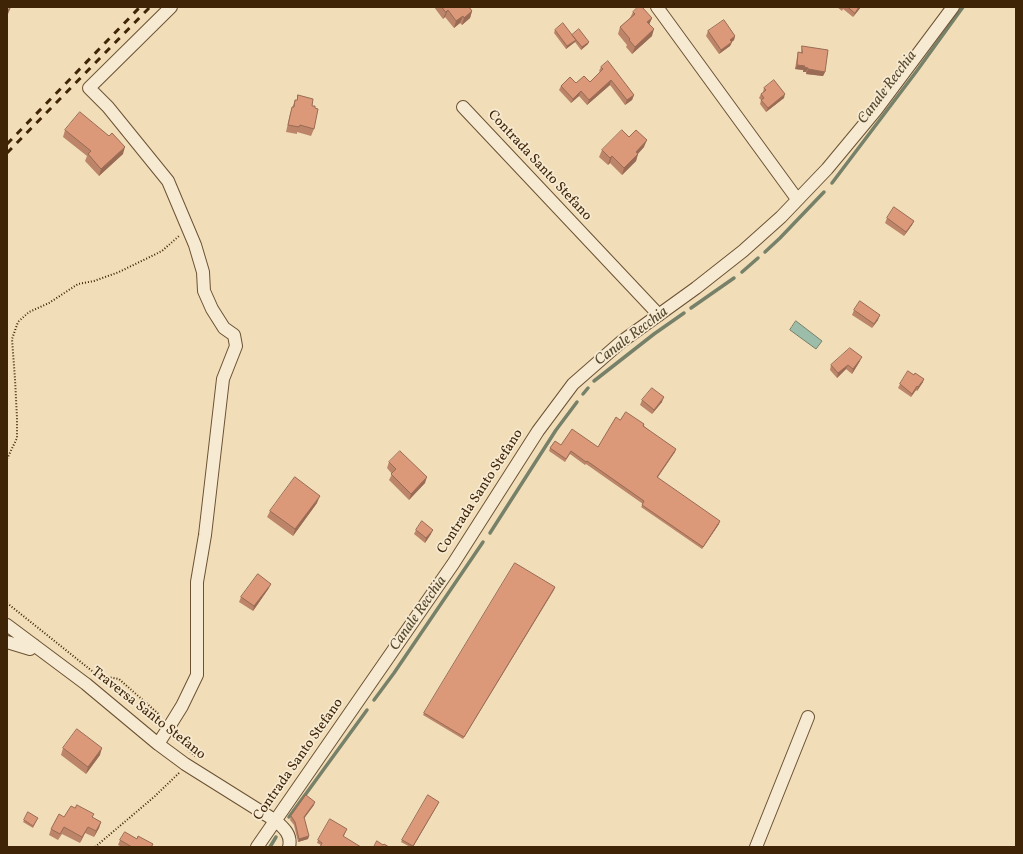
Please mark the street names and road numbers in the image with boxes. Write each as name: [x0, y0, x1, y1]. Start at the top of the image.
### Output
street label: Contrada Santo Stefano: [483, 107, 595, 225]
street label: Contrada Santo Stefano: [434, 427, 528, 557]
street label: Traversa Santo Stefano: [88, 664, 208, 764]
street label: Contrada Santo Stefano: [250, 696, 348, 824]

